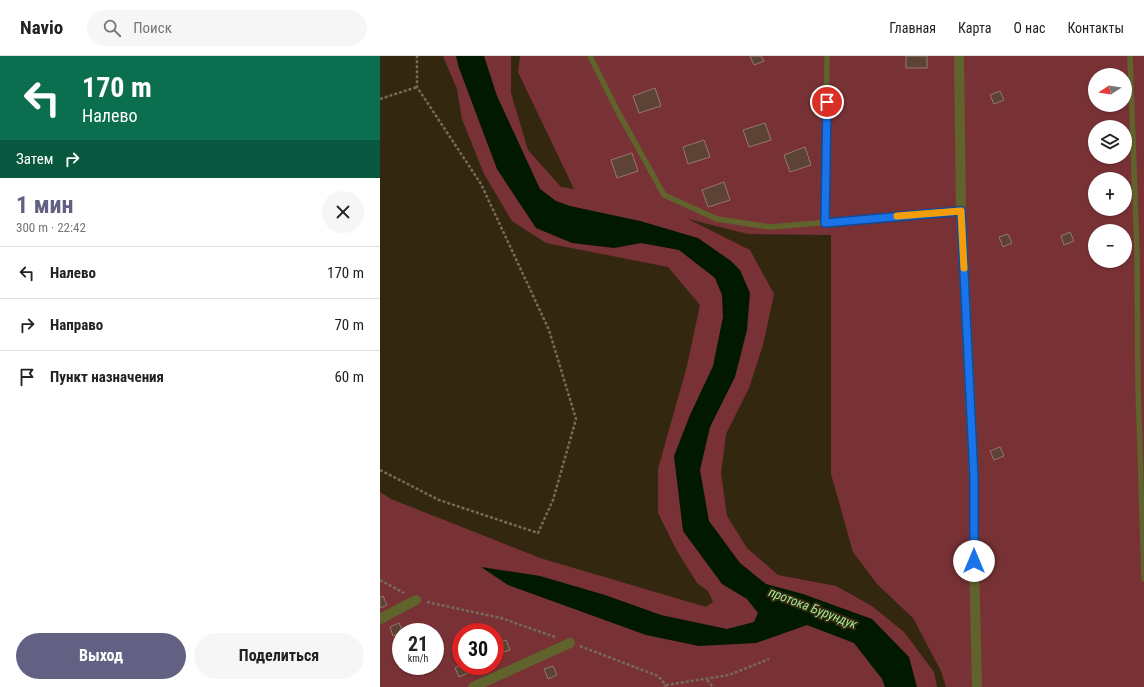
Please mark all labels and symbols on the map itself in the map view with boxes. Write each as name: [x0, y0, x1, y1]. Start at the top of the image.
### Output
north arrow: [1088, 68, 1132, 112]
pin: [810, 85, 844, 119]
position arrow: [953, 540, 995, 582]
water label: протока Бурундук: [767, 584, 860, 632]
speed limit sign: 30: [452, 623, 504, 675]

